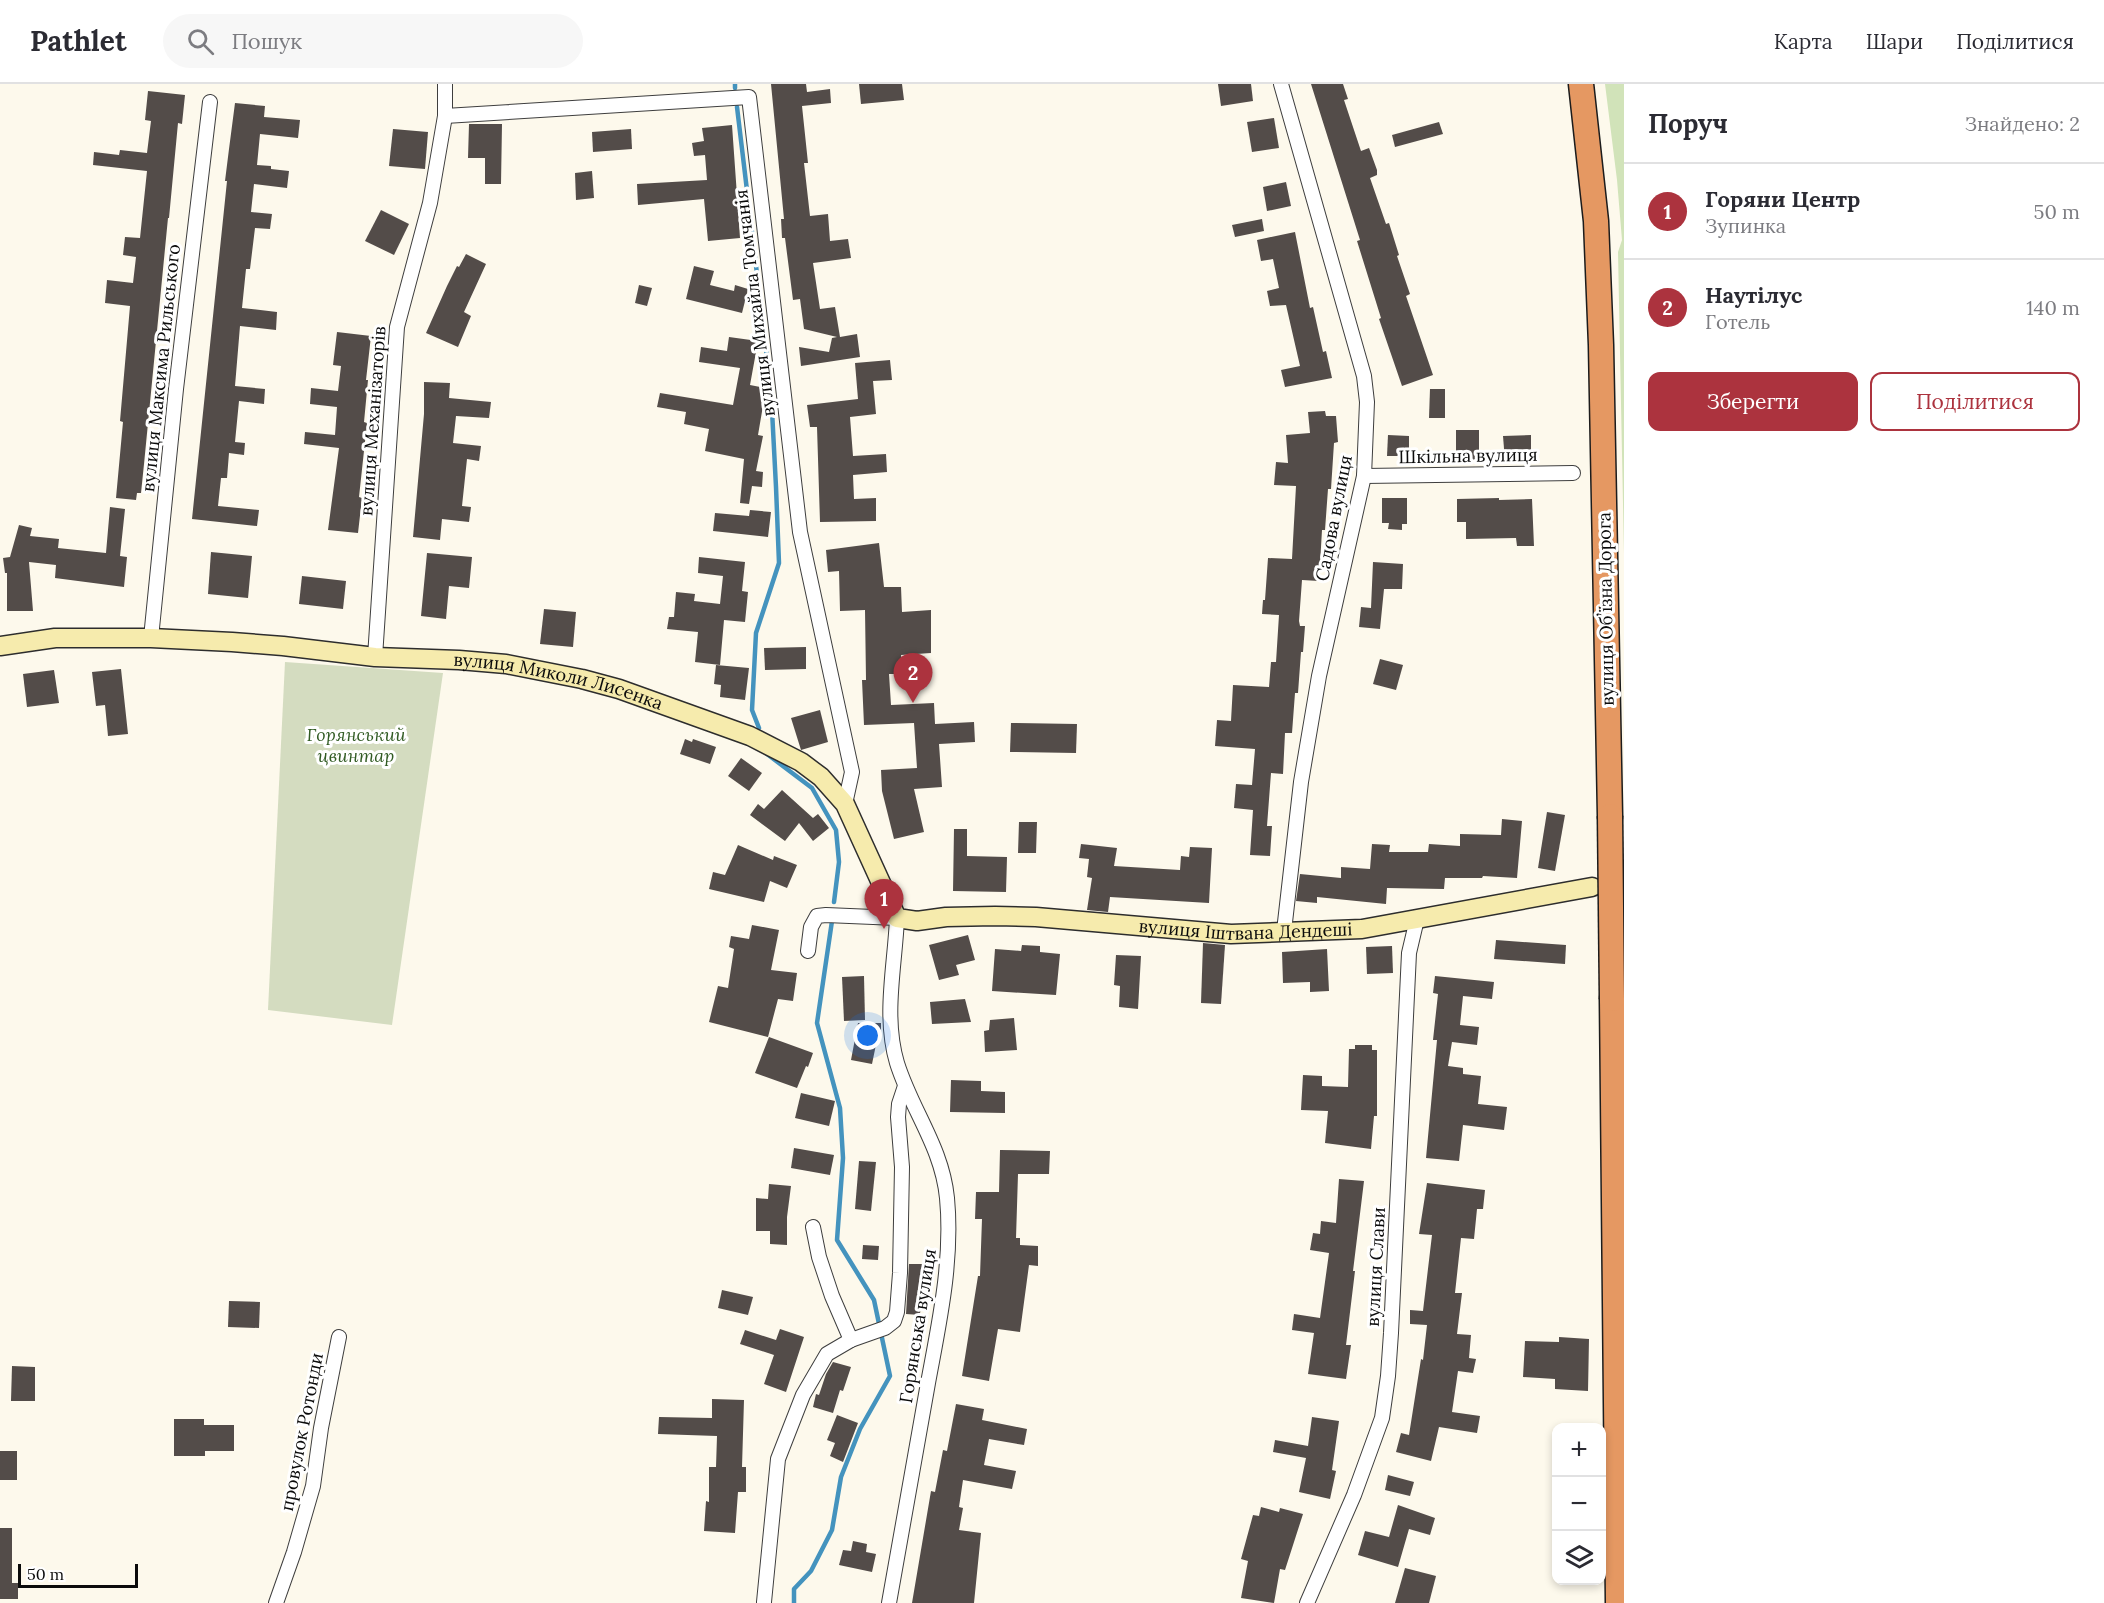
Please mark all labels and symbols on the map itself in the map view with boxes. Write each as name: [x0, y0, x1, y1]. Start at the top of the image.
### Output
street label: вулиця Михайла Томчанія: [729, 188, 780, 418]
street label: вулиця Максима Рильського: [136, 243, 185, 493]
street label: вулиця Механізаторів: [354, 325, 391, 516]
street label: Шкільна вулиця: [1398, 443, 1538, 468]
street label: Садова вулиця: [1310, 453, 1357, 583]
street label: вулиця Обʼїзна Дорога: [1592, 512, 1619, 706]
street label: вулиця Миколи Лисенка: [453, 648, 666, 715]
pin: 2: [894, 654, 932, 703]
park label: Горянський цвинтар: [306, 723, 406, 767]
pin: 1: [864, 880, 904, 929]
street label: вулиця Іштвана Дендеші: [1138, 914, 1353, 945]
your location: [853, 1021, 882, 1050]
street label: вулиця Слави: [1361, 1207, 1390, 1327]
street label: Горянська вулиця: [894, 1247, 941, 1405]
street label: провулок Ротонди: [275, 1351, 328, 1513]
scale bar: [18, 1561, 138, 1588]

